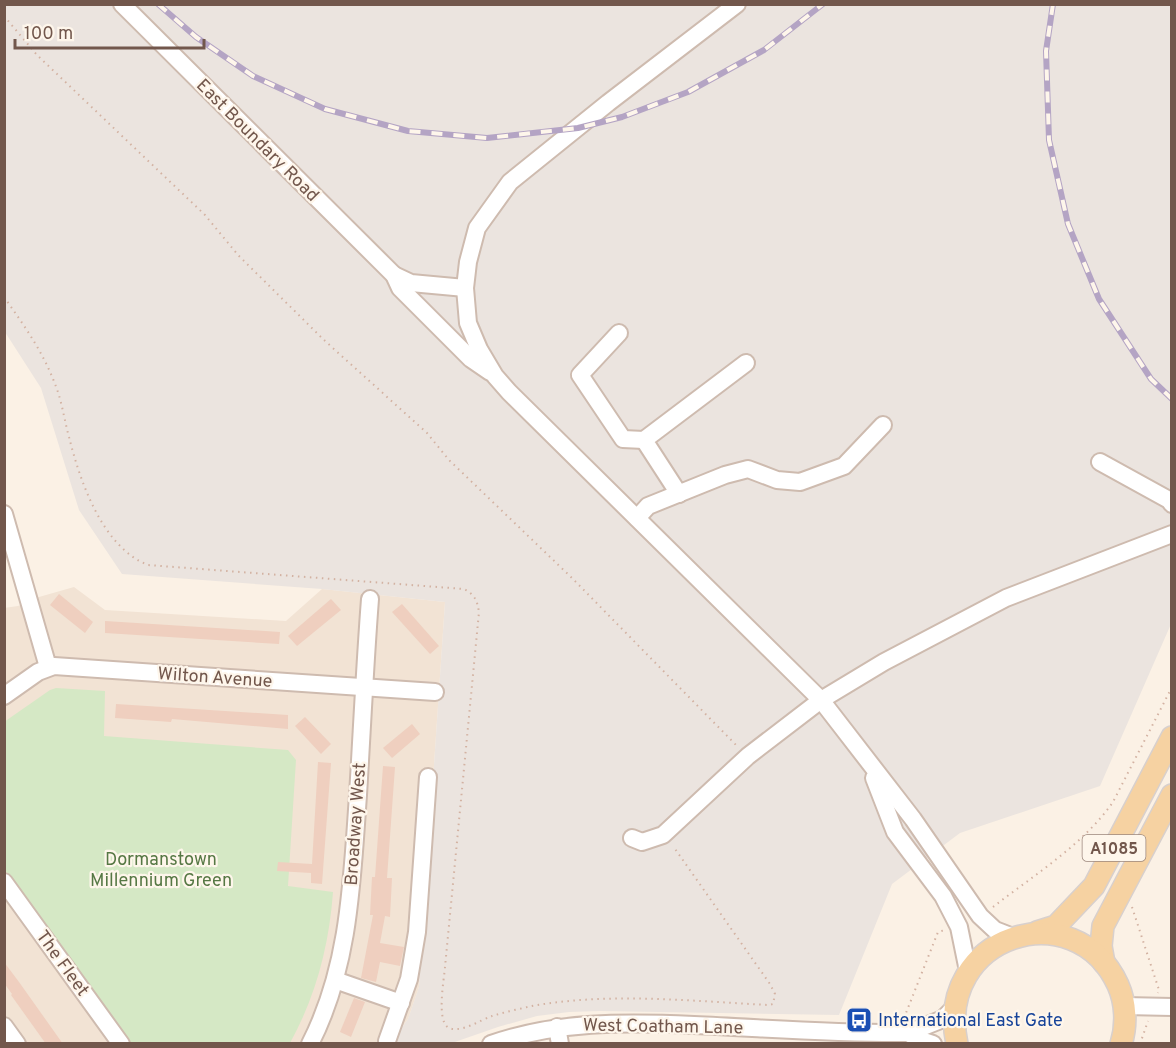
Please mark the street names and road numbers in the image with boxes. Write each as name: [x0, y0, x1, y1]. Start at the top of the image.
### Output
street label: East Boundary Road: [191, 75, 323, 207]
street label: Wilton Avenue: [157, 663, 273, 694]
street label: Broadway West: [341, 762, 372, 886]
road number: A1085: [1082, 835, 1146, 861]
street label: The Fleet: [30, 926, 93, 1001]
street label: West Coatham Lane: [583, 1015, 743, 1040]

